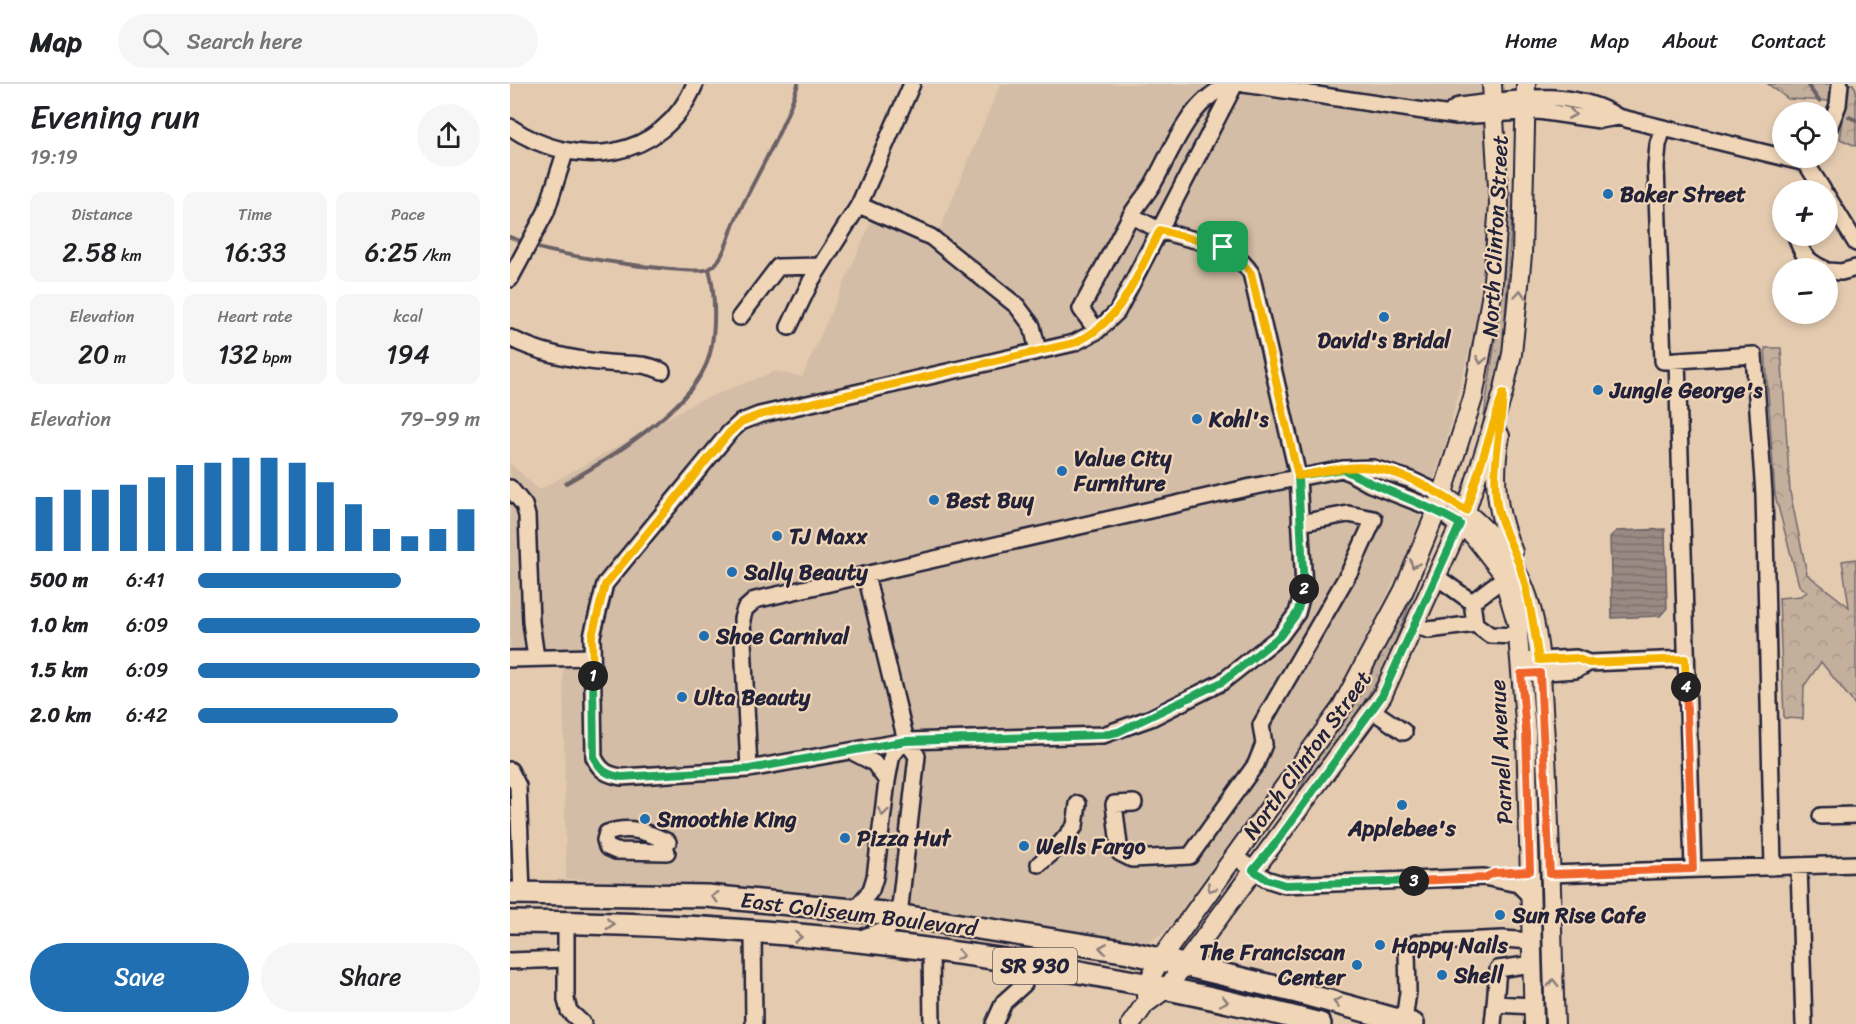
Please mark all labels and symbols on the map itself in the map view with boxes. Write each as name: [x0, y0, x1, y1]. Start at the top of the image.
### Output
one-way arrow: [1566, 107, 1576, 120]
street label: North Clinton Street: [1470, 134, 1520, 338]
place label: Baker Street: [1620, 175, 1746, 214]
marker: Baker Street: [1601, 187, 1615, 201]
pin: [1197, 221, 1248, 272]
one-way arrow: [1513, 290, 1526, 299]
marker: David's Bridal: [1377, 310, 1391, 324]
place label: David's Bridal: [1318, 321, 1451, 360]
one-way arrow: [1475, 355, 1488, 365]
place label: Jungle George's: [1608, 371, 1764, 410]
marker: Jungle George's: [1591, 383, 1605, 397]
place label: Kohl's: [1208, 400, 1270, 439]
marker: Kohl's: [1190, 412, 1204, 426]
place label: Value City Furniture: [1073, 439, 1172, 503]
marker: Value City Furniture: [1055, 464, 1069, 478]
place label: Best Buy: [946, 481, 1035, 520]
marker: Best Buy: [927, 493, 941, 507]
place label: TJ Maxx: [789, 517, 868, 556]
marker: TJ Maxx: [770, 529, 784, 543]
place label: Sally Beauty: [743, 553, 868, 592]
one-way arrow: [1409, 557, 1421, 568]
marker: Sally Beauty: [725, 565, 739, 579]
pin: 2: [1289, 574, 1319, 604]
place label: Shoe Carnival: [715, 617, 851, 656]
marker: Shoe Carnival: [697, 629, 711, 643]
pin: 1: [578, 661, 608, 691]
street label: North Clinton Street: [1232, 662, 1382, 848]
pin: 4: [1671, 672, 1701, 702]
place label: Ulta Beauty: [694, 678, 811, 717]
street label: Parnell Avenue: [1478, 678, 1524, 826]
marker: Ulta Beauty: [675, 690, 689, 704]
marker: Applebee's: [1395, 798, 1409, 812]
place label: Smoothie King: [656, 800, 797, 839]
one-way arrow: [878, 807, 890, 816]
place label: Applebee's: [1347, 809, 1457, 848]
marker: Smoothie King: [638, 812, 652, 826]
place label: Pizza Hut: [857, 819, 951, 858]
place label: Wells Fargo: [1036, 827, 1146, 866]
marker: Pizza Hut: [838, 831, 852, 845]
marker: Wells Fargo: [1017, 839, 1031, 853]
pin: 3: [1399, 866, 1429, 896]
street label: East Coliseum Boulevard: [739, 880, 981, 948]
one-way arrow: [1208, 882, 1219, 893]
one-way arrow: [711, 891, 720, 904]
place label: Sun Rise Cafe: [1511, 896, 1647, 935]
marker: Sun Rise Cafe: [1493, 908, 1507, 922]
one-way arrow: [606, 917, 615, 930]
place label: Happy Nails: [1391, 926, 1509, 965]
one-way arrow: [794, 930, 803, 943]
place label: The Franciscan Center: [1199, 933, 1347, 997]
marker: Happy Nails: [1373, 938, 1387, 952]
one-way arrow: [1099, 942, 1109, 955]
one-way arrow: [955, 948, 964, 960]
road number: SR 930: [993, 948, 1077, 984]
place label: Shell: [1453, 956, 1504, 995]
marker: The Franciscan Center: [1350, 958, 1364, 972]
marker: Shell: [1435, 968, 1449, 982]
one-way arrow: [1547, 978, 1560, 987]
one-way arrow: [1219, 993, 1229, 1006]
one-way arrow: [1332, 997, 1342, 1010]

